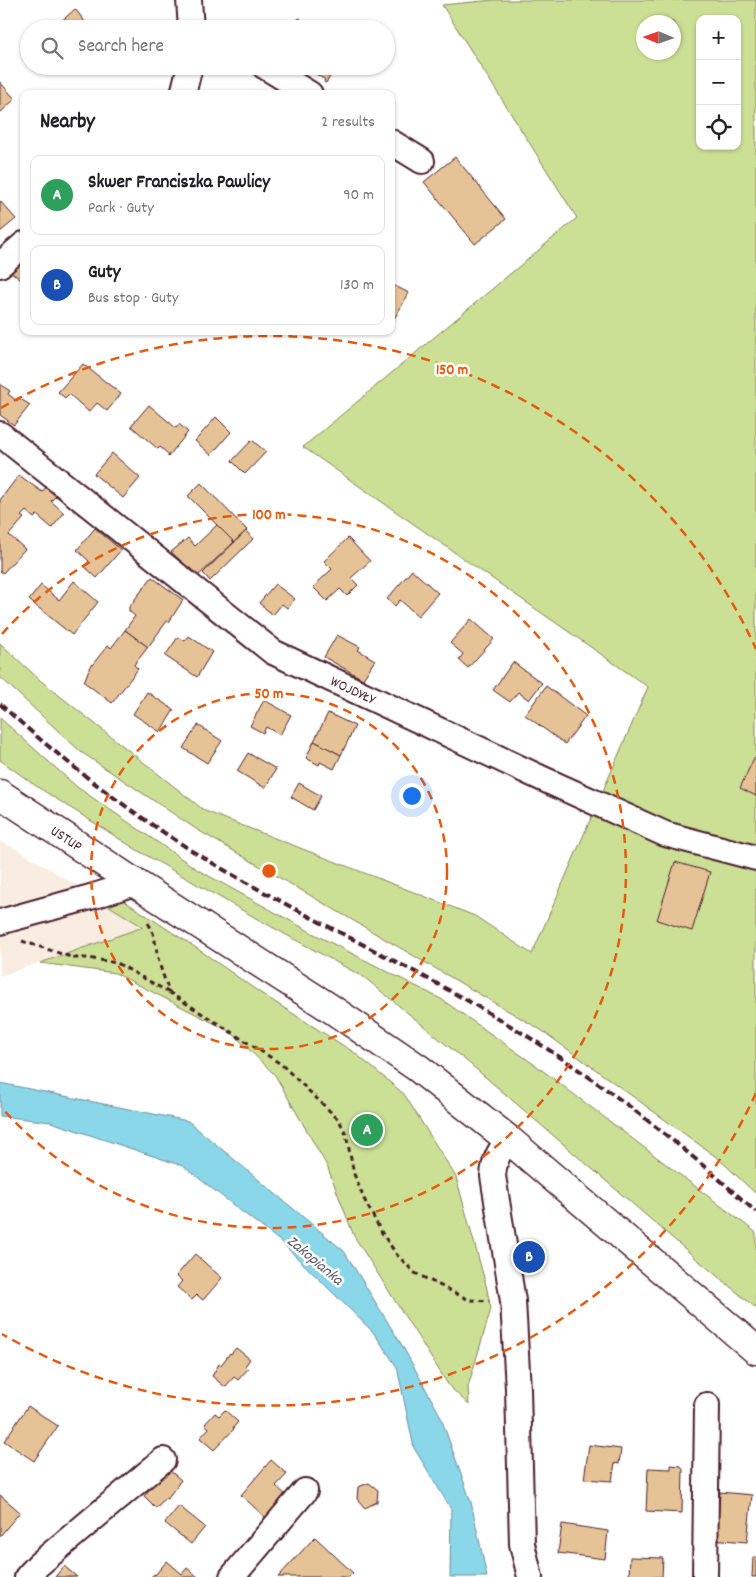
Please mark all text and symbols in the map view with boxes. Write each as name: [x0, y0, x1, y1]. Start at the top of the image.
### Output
north arrow: [636, 15, 681, 60]
map controls: [696, 15, 741, 150]
button: +: [696, 15, 741, 60]
search box: [20, 20, 395, 75]
icon: search: [38, 34, 66, 62]
text: Search here: [78, 34, 164, 61]
button: −: [696, 60, 741, 105]
button: locate: [696, 105, 741, 150]
text: Nearby: [40, 108, 95, 138]
text: 2 results: [321, 111, 375, 134]
text: Skwer Franciszka Pawlicy: [88, 170, 270, 197]
text: A: [53, 184, 61, 207]
text: 90 m: [343, 184, 374, 207]
text: Park · Guty: [88, 197, 154, 220]
text: Guty: [88, 260, 121, 287]
text: B: [53, 274, 61, 297]
text: 130 m: [340, 274, 374, 297]
text: Bus stop · Guty: [88, 287, 178, 310]
text: 150 m: [436, 360, 468, 382]
text: 100 m: [252, 505, 286, 527]
street label: WOJDYŁY: [326, 671, 379, 712]
text: 50 m: [255, 684, 283, 706]
your location: [399, 783, 425, 809]
street label: USTUP: [45, 821, 86, 858]
centre of rings: [260, 862, 278, 880]
pin: A: [351, 1111, 383, 1149]
water label: Zakopianka: [281, 1230, 349, 1292]
pin: B: [513, 1238, 545, 1276]

